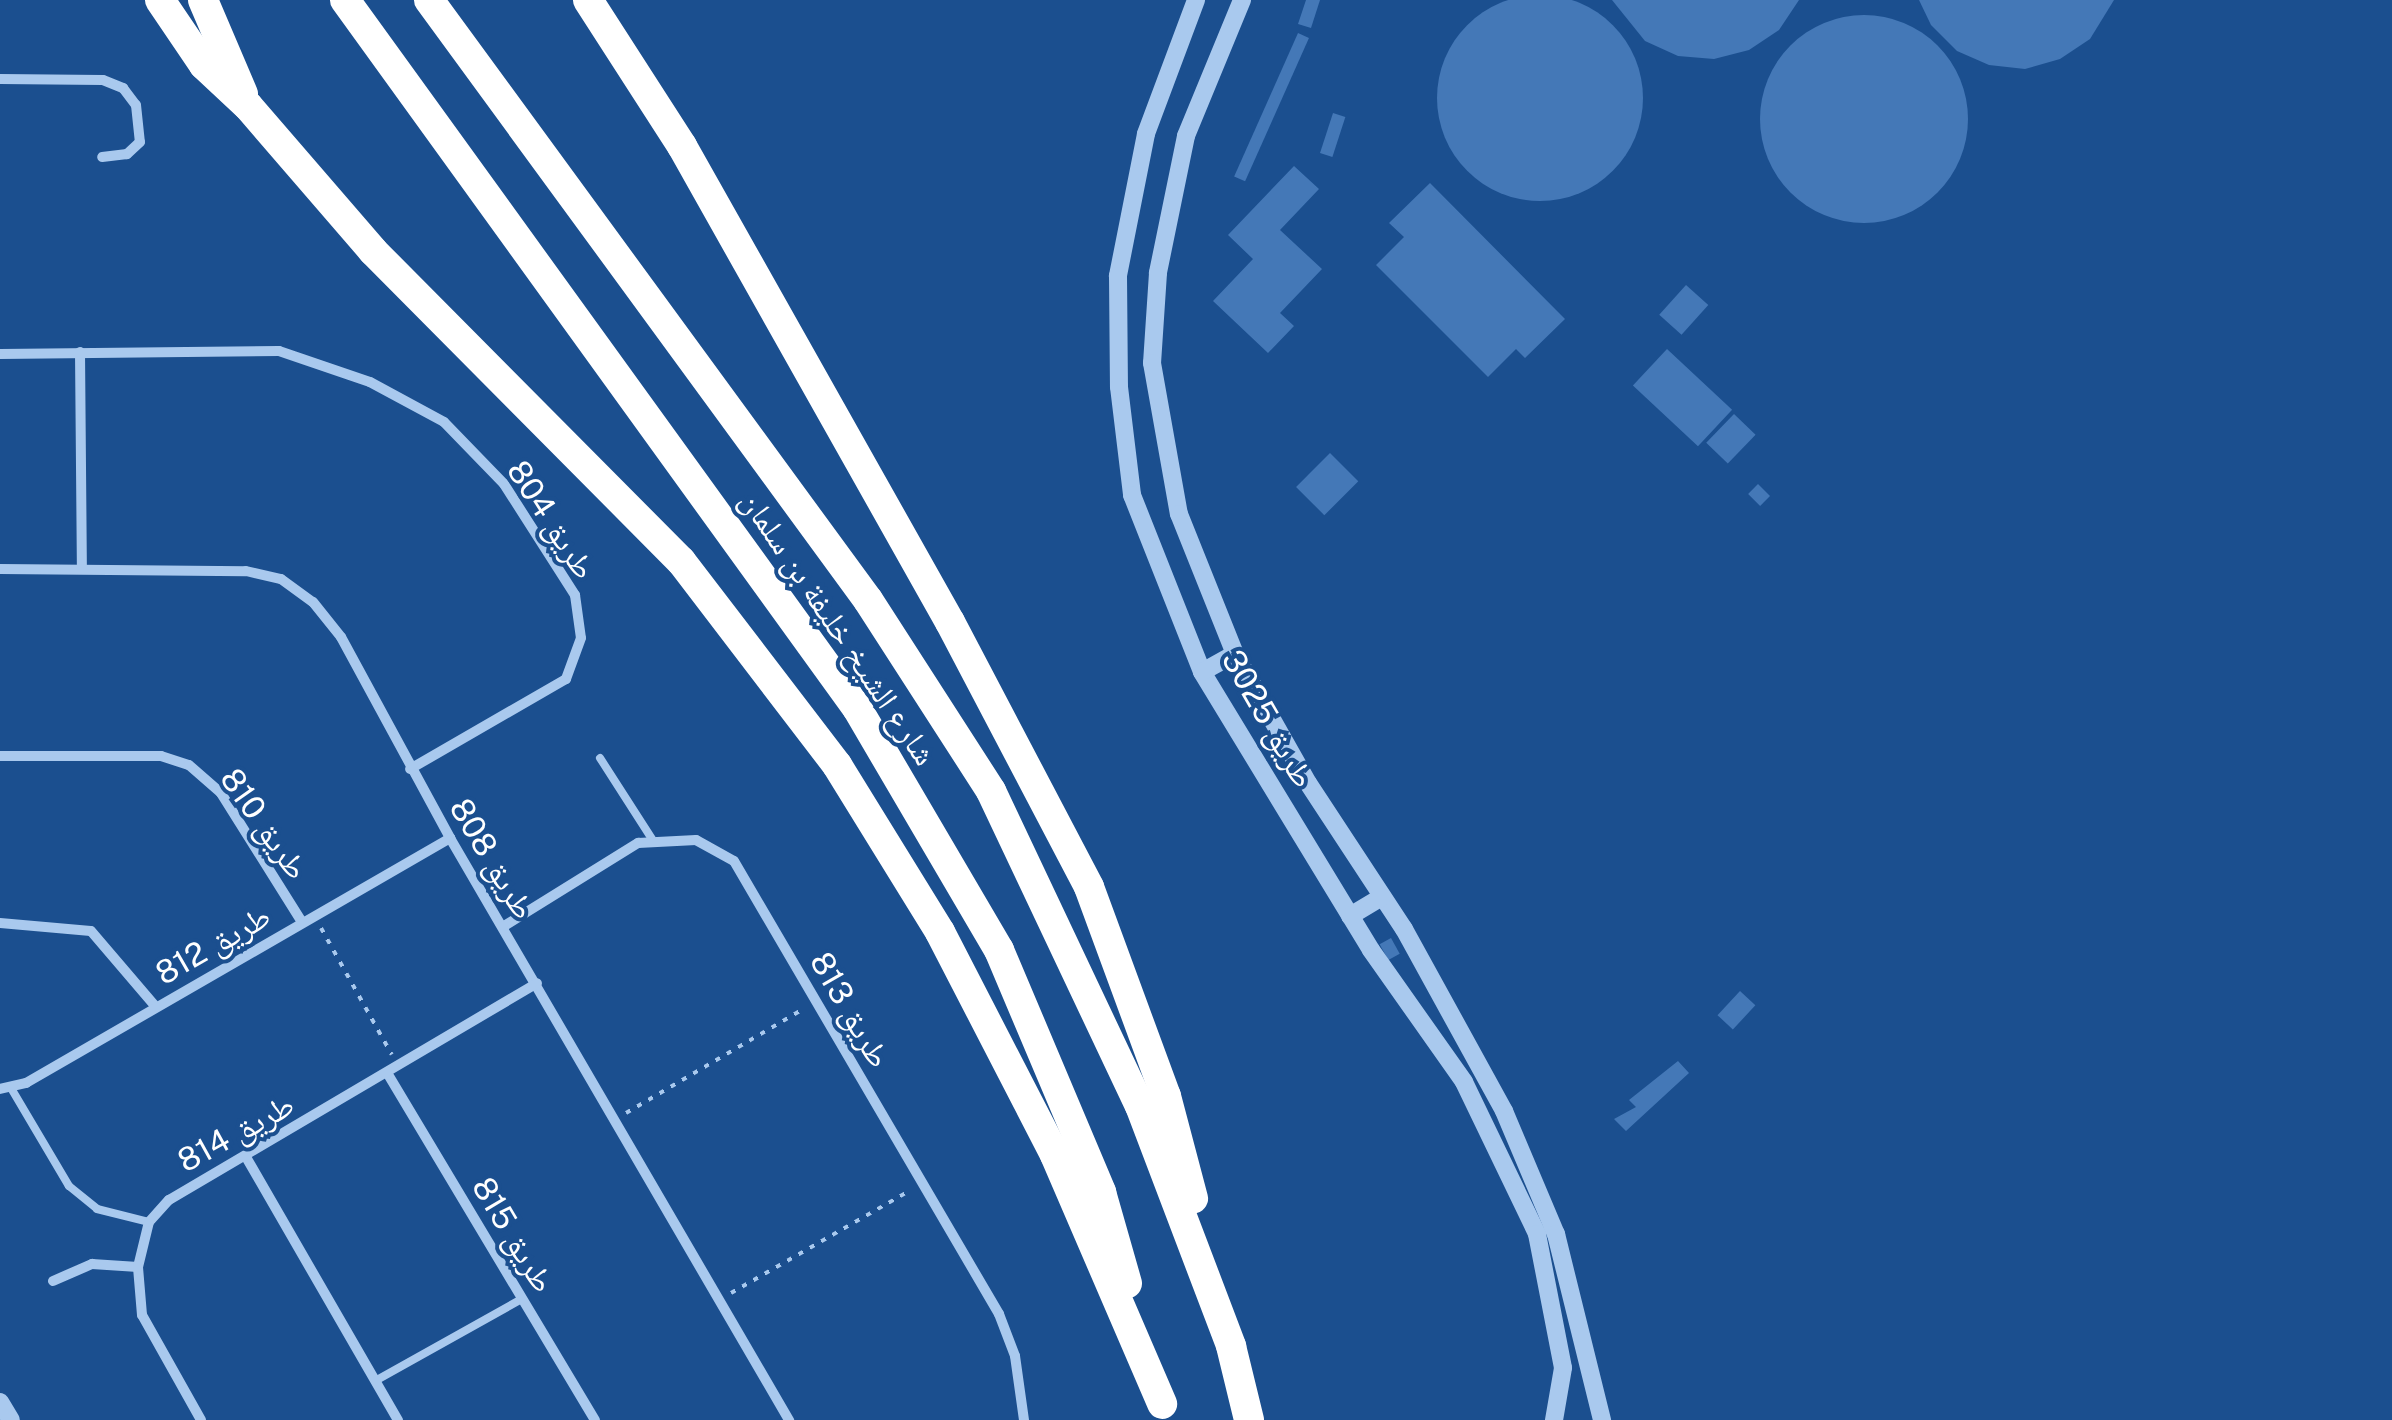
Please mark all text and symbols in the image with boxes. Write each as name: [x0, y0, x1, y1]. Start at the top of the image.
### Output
street label: طريق 804: [499, 454, 603, 586]
street label: شارع الشيخ خليفة بن سلمان: [732, 483, 944, 773]
street label: طريق 3025: [1213, 643, 1323, 795]
street label: طريق 810: [212, 761, 316, 887]
street label: طريق 808: [441, 792, 543, 926]
street label: طريق 812: [149, 897, 277, 993]
street label: طريق 813: [802, 945, 898, 1075]
street label: طريق 814: [171, 1085, 301, 1181]
street label: طريق 815: [464, 1170, 562, 1300]

